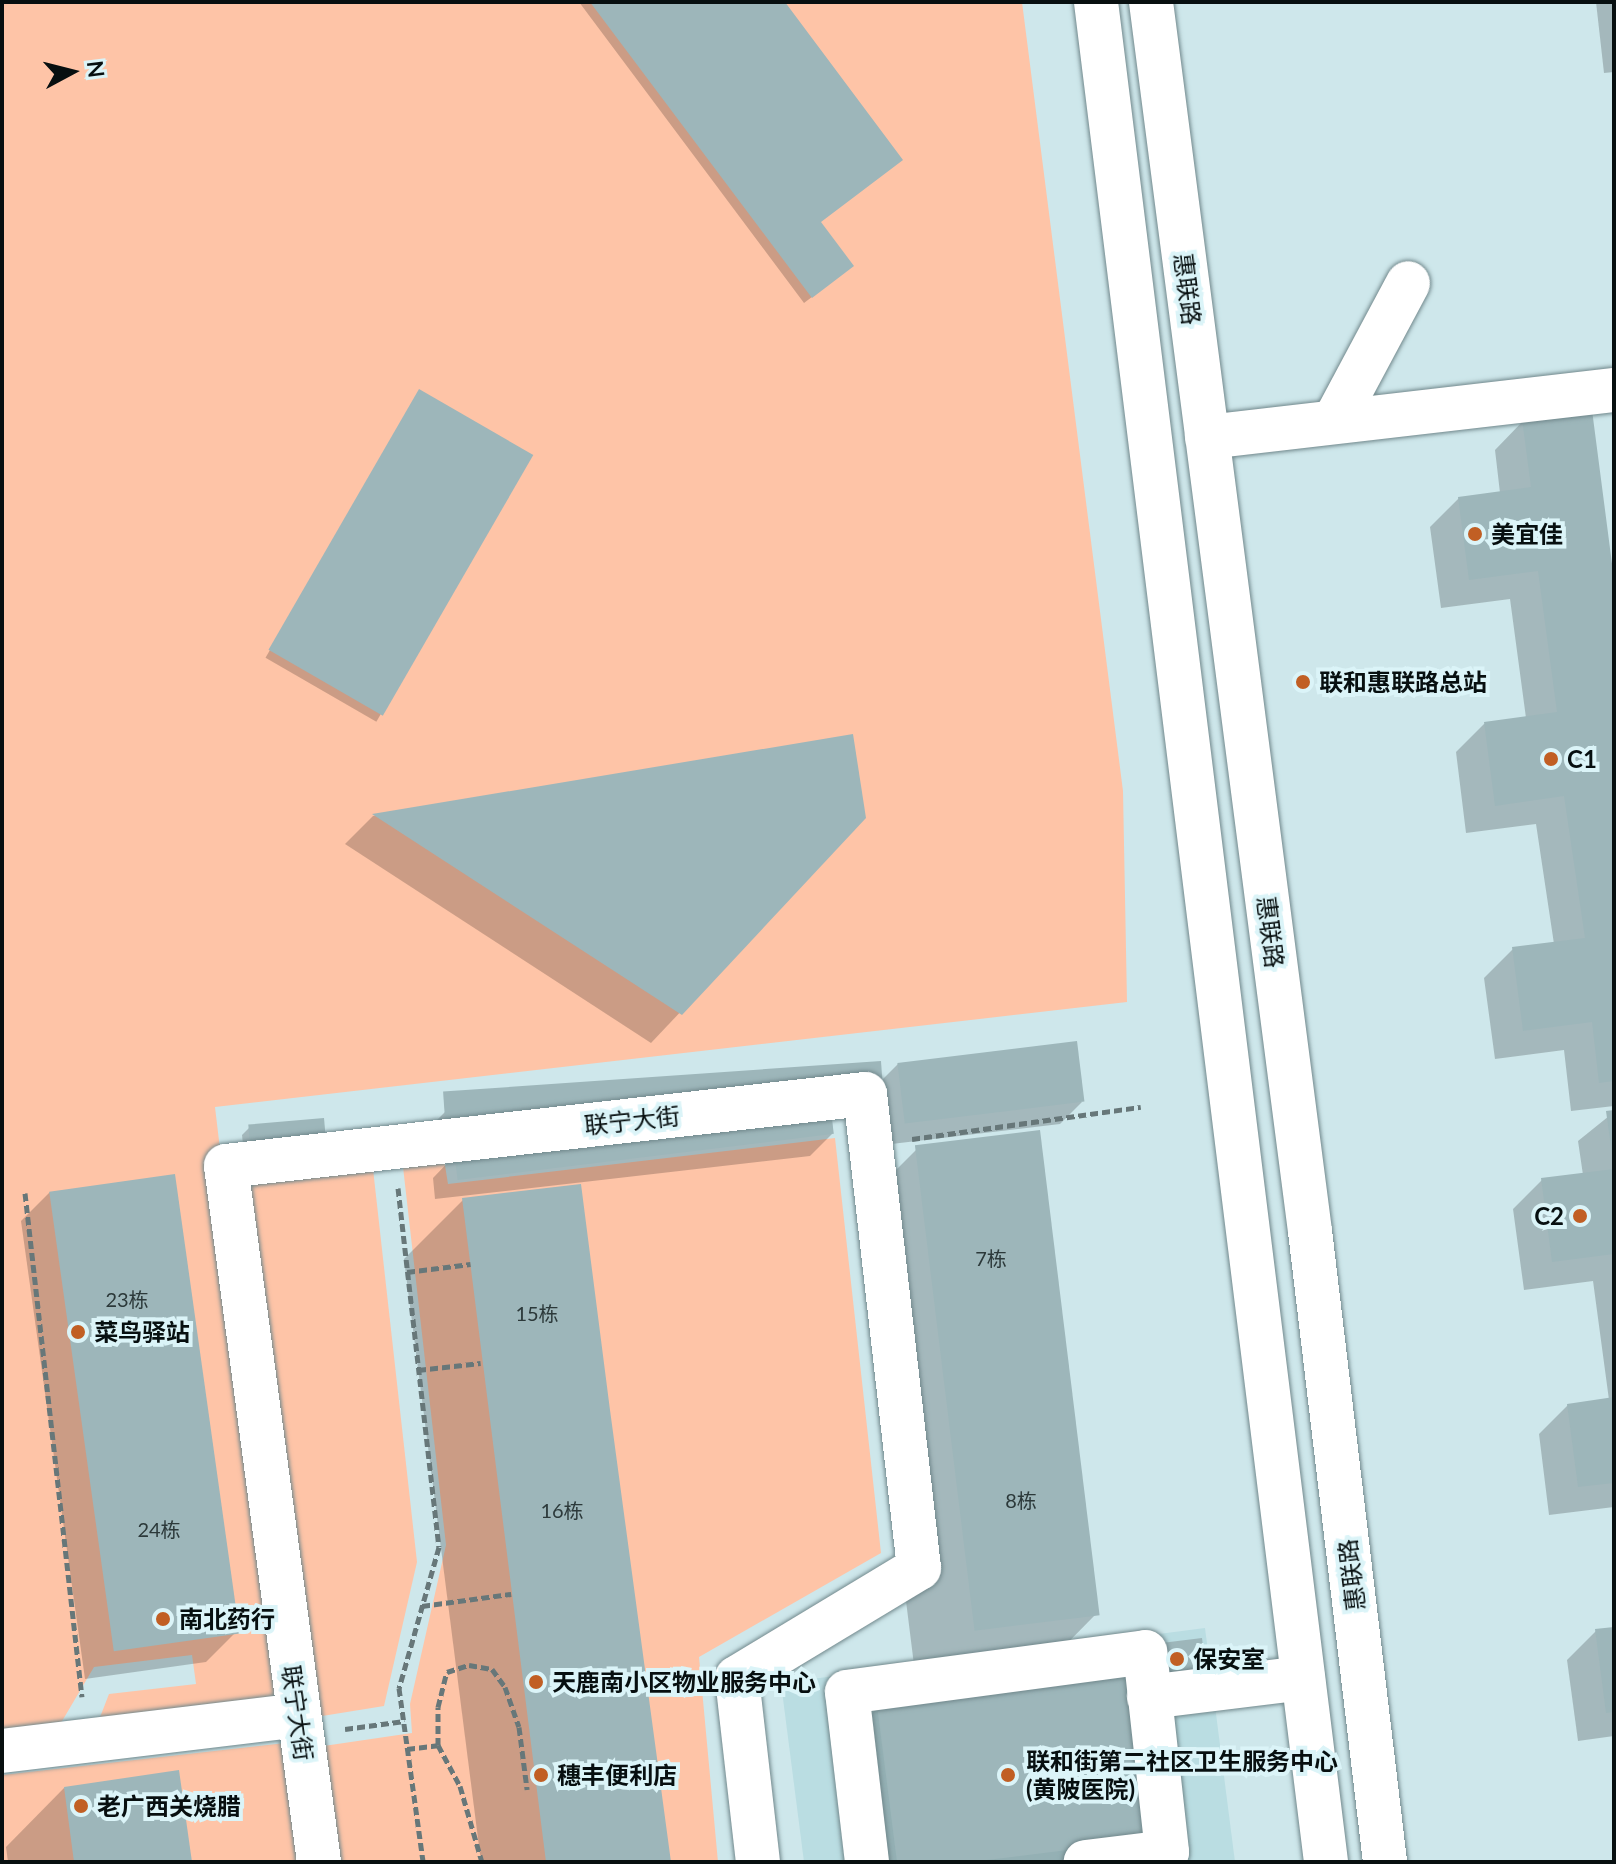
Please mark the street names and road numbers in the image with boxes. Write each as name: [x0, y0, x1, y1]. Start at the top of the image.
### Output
street label: 惠联路: [1169, 252, 1207, 326]
street label: 惠联路: [1252, 895, 1290, 969]
street label: 联宁大街: [583, 1101, 681, 1139]
street label: 惠联路: [1332, 1538, 1370, 1612]
street label: 联宁大街: [277, 1663, 319, 1763]

